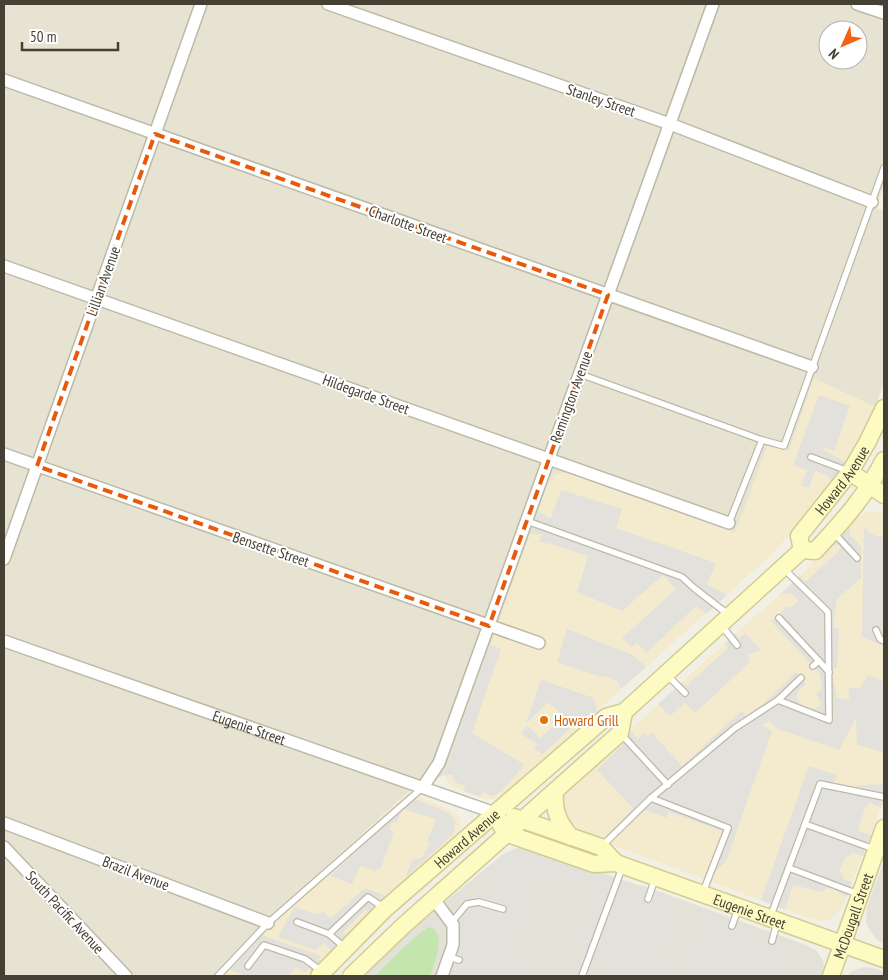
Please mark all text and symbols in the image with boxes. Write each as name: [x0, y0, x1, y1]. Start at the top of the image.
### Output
scale bar: [22, 20, 119, 52]
north arrow: [818, 20, 868, 70]
text: 50 m: [30, 27, 56, 46]
text: N: [825, 45, 843, 63]
street label: Stanley Street: [564, 79, 638, 121]
street label: Charlotte Street: [366, 201, 450, 247]
street label: Lillian Avenue: [82, 243, 124, 319]
street label: Remington Avenue: [546, 348, 596, 446]
street label: Hildegarde Street: [320, 370, 412, 418]
street label: Howard Avenue: [810, 442, 873, 518]
street label: Bensette Street: [230, 527, 312, 571]
street label: Eugenie Street: [210, 705, 288, 748]
place label: Howard Grill: [554, 711, 619, 730]
marker: Howard Grill: [538, 714, 550, 726]
street label: Howard Avenue: [430, 805, 503, 872]
street label: Brazil Avenue: [100, 852, 172, 894]
street label: South Pacific Avenue: [22, 867, 108, 957]
street label: McDougall Street: [829, 870, 877, 961]
street label: Eugenie Street: [711, 889, 789, 933]

